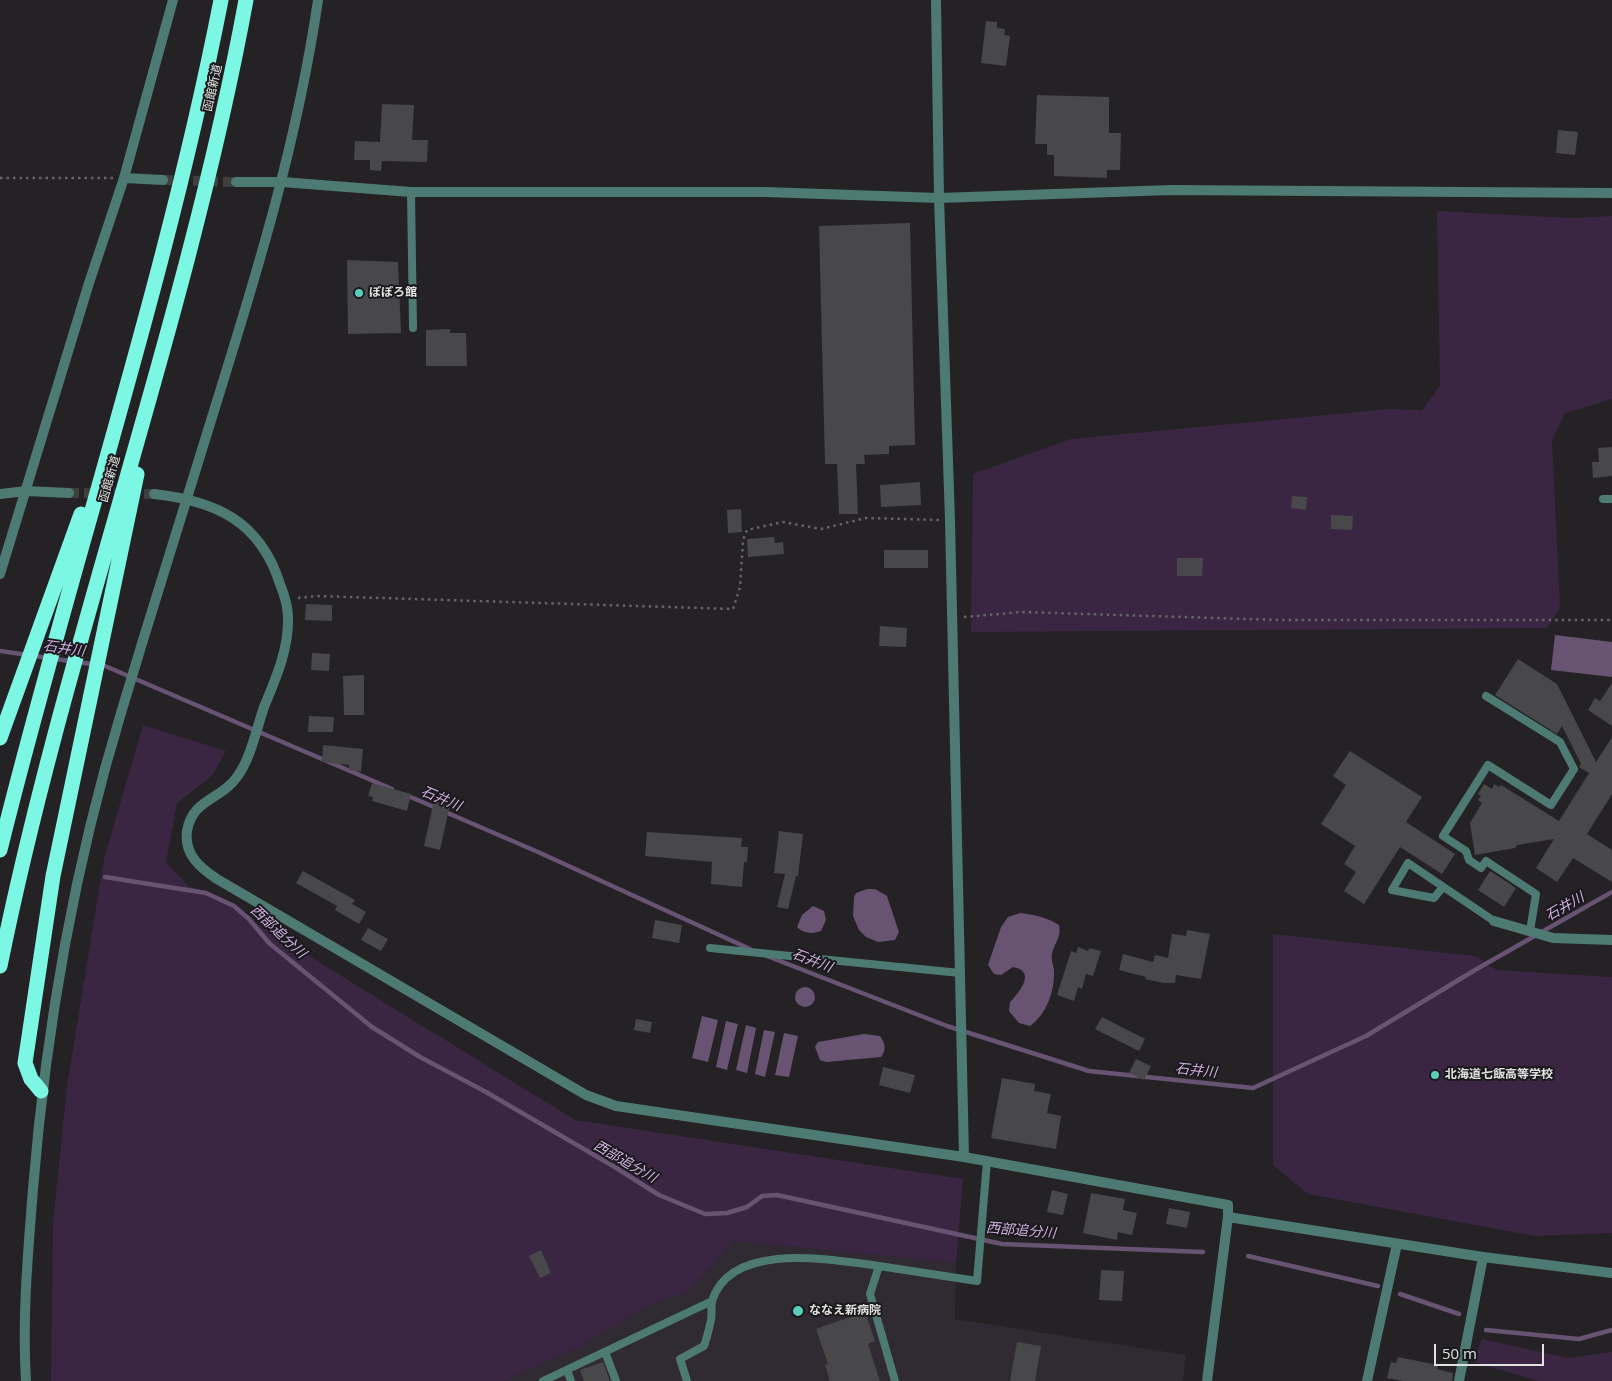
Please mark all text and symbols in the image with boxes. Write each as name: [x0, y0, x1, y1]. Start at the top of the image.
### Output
street label: 函館新道: [201, 63, 225, 113]
place label: ぽぽろ館: [369, 286, 417, 300]
marker: ぽぽろ館: [353, 287, 365, 299]
street label: 函館新道: [96, 454, 124, 504]
water label: 石井川: [42, 638, 86, 660]
water label: 石井川: [418, 783, 464, 815]
water label: 石井川: [1543, 889, 1587, 925]
water label: 西部追分川: [247, 902, 309, 962]
water label: 石井川: [789, 946, 835, 976]
water label: 石井川: [1174, 1060, 1218, 1082]
place label: 北海道七飯高等学校: [1445, 1068, 1553, 1082]
marker: 北海道七飯高等学校: [1429, 1069, 1441, 1081]
water label: 西部追分川: [590, 1137, 660, 1187]
water label: 西部追分川: [985, 1220, 1057, 1242]
marker: ななえ新病院: [791, 1304, 805, 1318]
place label: ななえ新病院: [809, 1304, 881, 1318]
scale bar: [1437, 1334, 1547, 1366]
text: 50 m: [1442, 1343, 1477, 1363]

